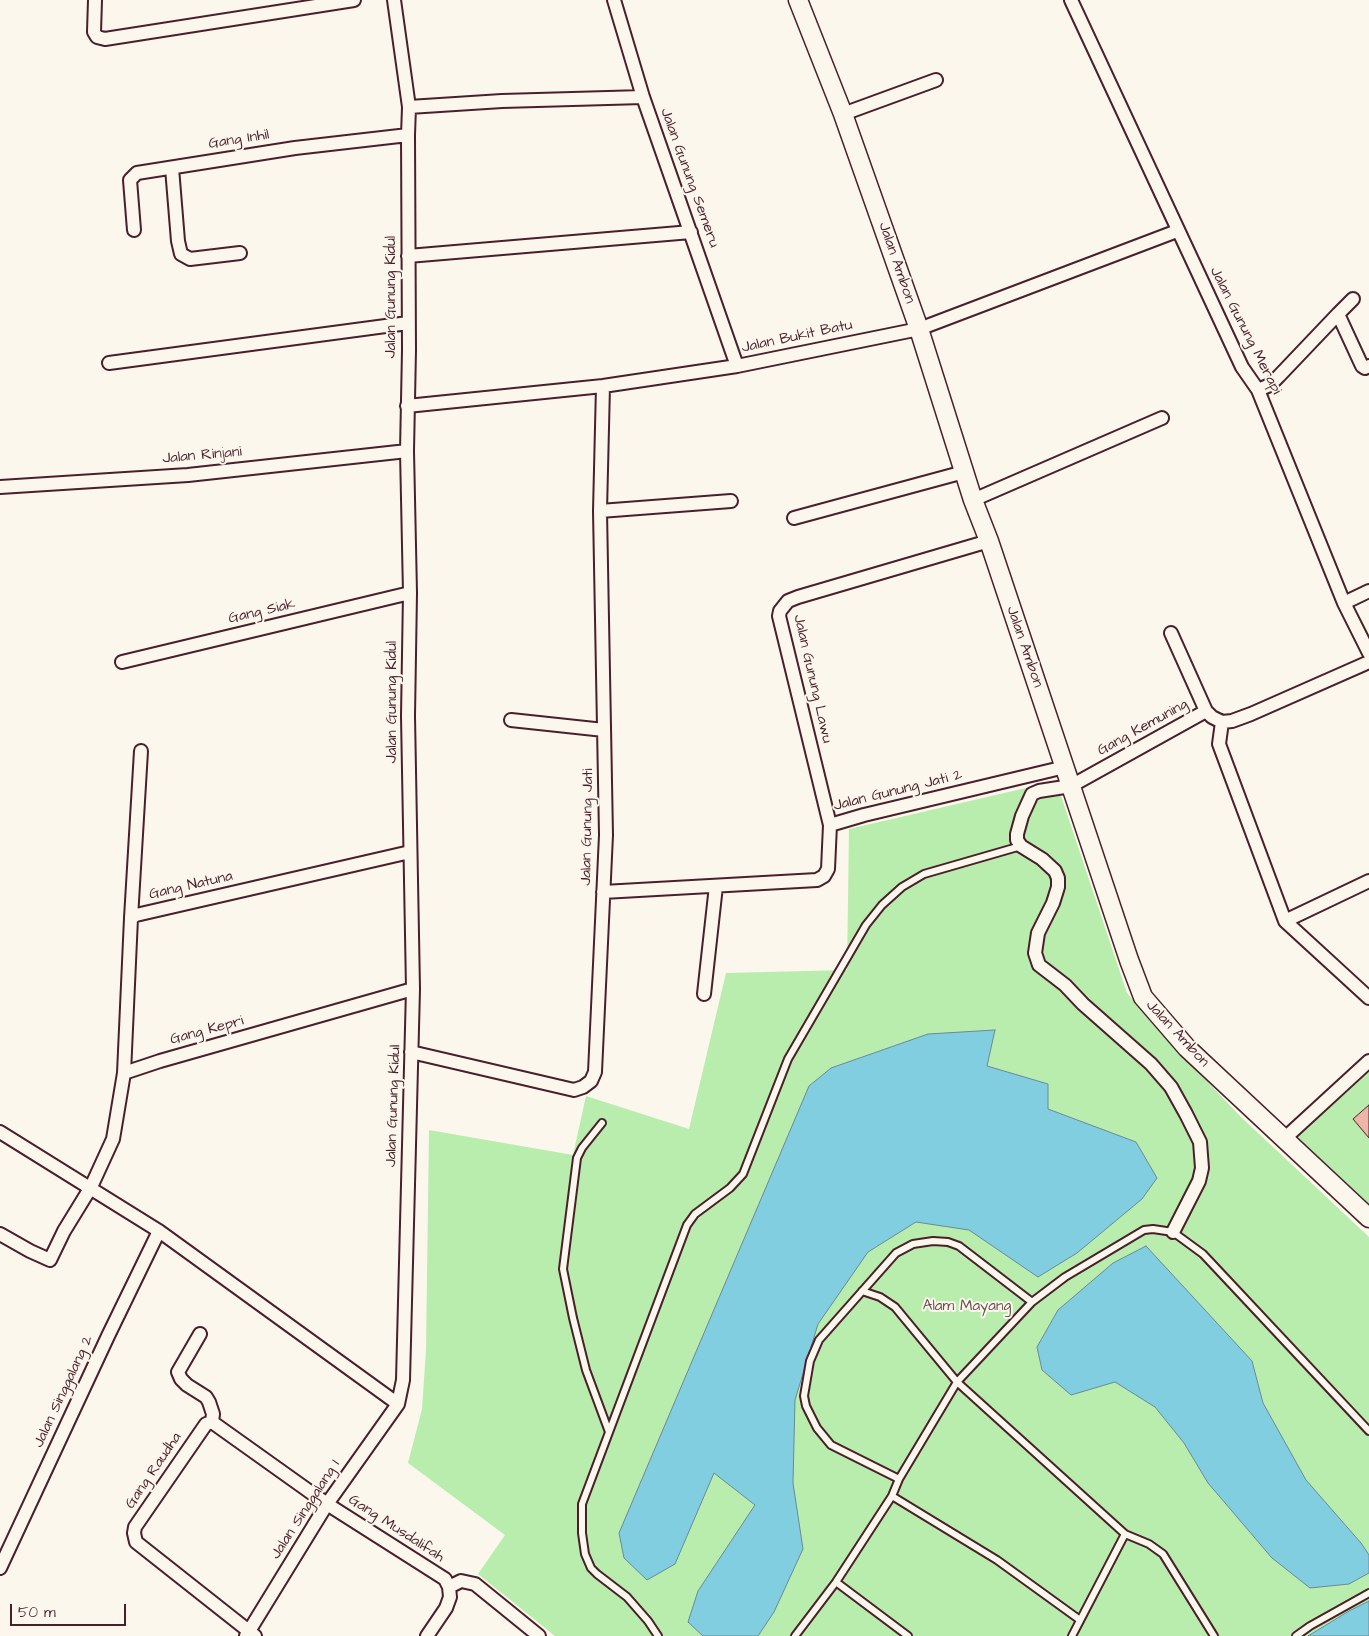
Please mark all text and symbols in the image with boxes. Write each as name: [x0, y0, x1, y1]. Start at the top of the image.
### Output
street label: Jalan Gunung Semeru: [655, 106, 723, 250]
street label: Gang Inhil: [207, 126, 271, 154]
street label: Jalan Ambon: [874, 220, 918, 306]
street label: Jalan Gunung Kidul: [383, 236, 401, 358]
street label: Jalan Gunung Merapi: [1205, 264, 1285, 398]
street label: Jalan Bukit Batu: [740, 316, 854, 358]
street label: Jalan Rinjani: [162, 444, 242, 468]
street label: Gang Siak: [227, 596, 297, 628]
street label: Jalan Ambon: [1002, 604, 1046, 690]
street label: Jalan Gunung Lawu: [788, 613, 836, 745]
street label: Jalan Gunung Kidul: [384, 641, 402, 763]
street label: Gang Kemuning: [1095, 696, 1191, 760]
street label: Jalan Gunung Jati 2: [832, 766, 964, 816]
street label: Jalan Gunung Jati: [578, 768, 598, 886]
street label: Gang Natuna: [148, 868, 234, 904]
street label: Jalan Ambon: [1142, 997, 1212, 1071]
street label: Gang Kepri: [168, 1013, 246, 1049]
street label: Jalan Gunung Kidul: [383, 1045, 405, 1167]
park label: Alam Mayang: [923, 1298, 1011, 1316]
street label: Jalan Singgalang 2: [30, 1333, 98, 1451]
street label: Gang Raudha: [122, 1430, 186, 1512]
street label: Jalan Singgalang 1: [267, 1457, 345, 1563]
street label: Gang Musdalifah: [345, 1491, 447, 1567]
scale bar: [12, 1594, 129, 1626]
text: 50 m: [18, 1602, 56, 1623]

